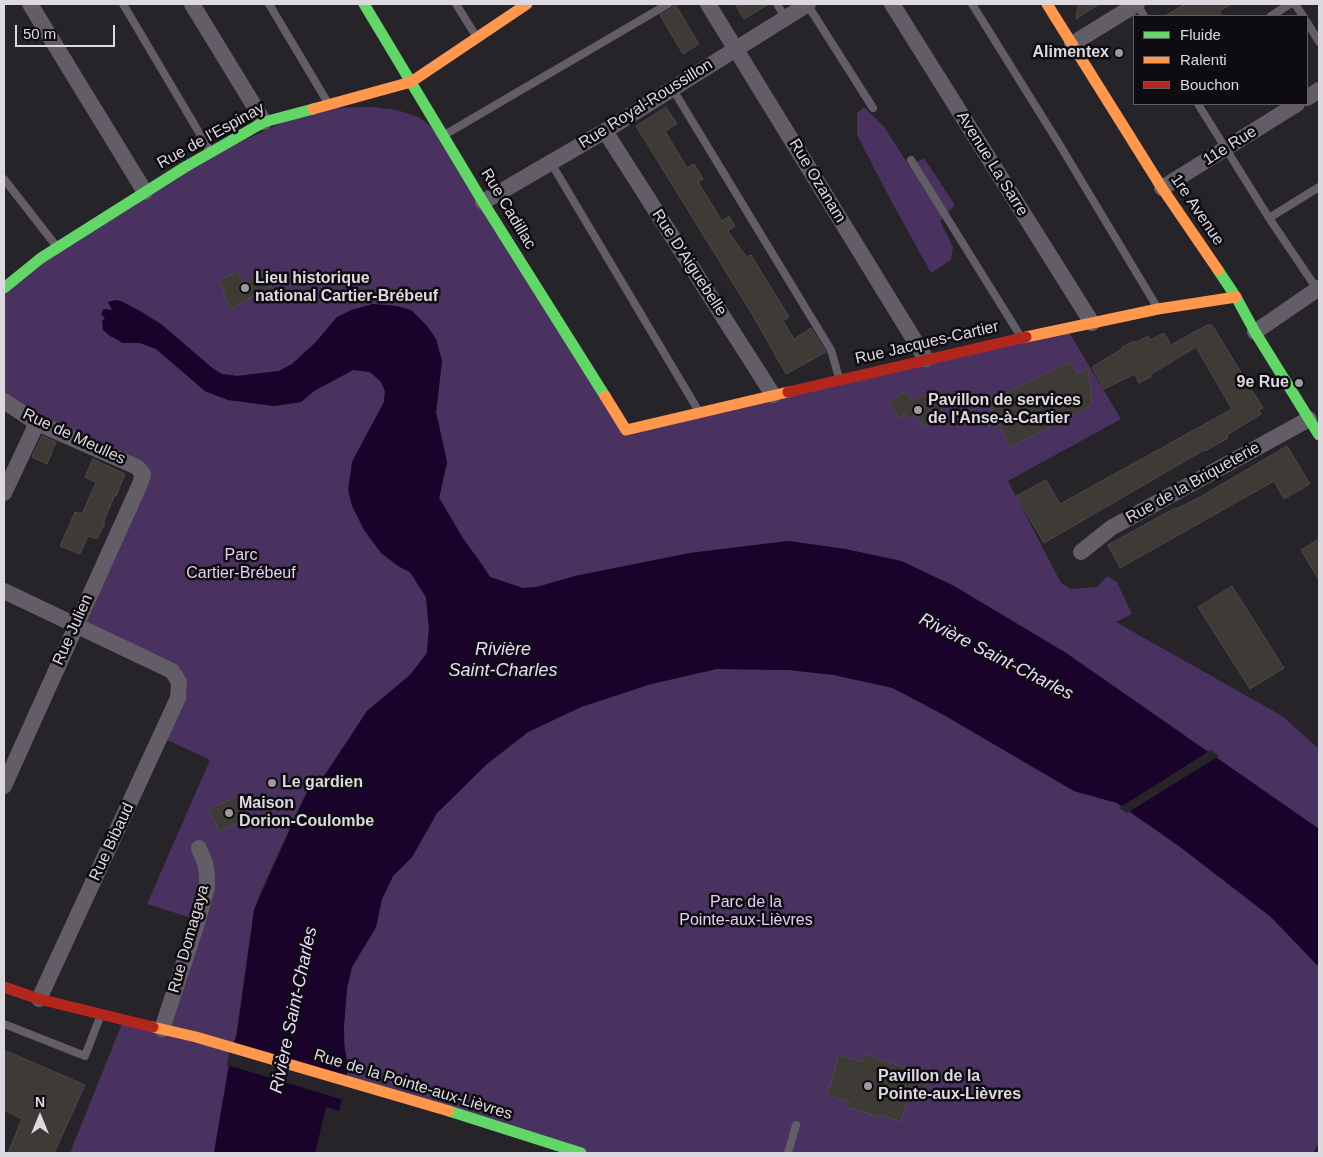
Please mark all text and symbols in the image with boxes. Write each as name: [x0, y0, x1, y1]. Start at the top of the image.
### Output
scale bar: [18, 15, 118, 47]
legend: [1133, 15, 1308, 105]
text: 50 m: [23, 25, 56, 42]
text: Fluide: [1180, 26, 1221, 43]
place label: Alimentex: [1033, 43, 1109, 63]
marker: Alimentex: [1113, 47, 1125, 59]
text: Ralenti: [1180, 51, 1227, 68]
street label: Rue Royal-Roussillon: [576, 55, 716, 153]
text: Bouchon: [1180, 76, 1239, 93]
street label: Rue de l'Espinay: [154, 99, 268, 173]
street label: Avenue La Sarre: [952, 108, 1032, 220]
street label: 11e Rue: [1200, 122, 1260, 170]
street label: Rue Ozanam: [784, 136, 850, 226]
street label: Rue Cadillac: [476, 165, 540, 253]
street label: 1re Avenue: [1166, 171, 1228, 249]
street label: Rue D'Aiguebelle: [647, 206, 731, 320]
place label: Lieu historique national Cartier-Brébeuf: [255, 269, 438, 307]
marker: Lieu historique national Cartier-Brébeuf: [239, 282, 251, 294]
street label: Rue Jacques-Cartier: [853, 317, 1001, 369]
place label: 9e Rue: [1237, 373, 1289, 393]
marker: 9e Rue: [1293, 377, 1305, 389]
place label: Pavillon de services de l'Anse-à-Cartier: [928, 391, 1081, 429]
marker: Pavillon de services de l'Anse-à-Cartier: [912, 404, 924, 416]
street label: Rue de Meulles: [20, 405, 128, 469]
street label: Rue de la Briqueterie: [1123, 438, 1263, 528]
park label: Parc Cartier-Brébeuf: [186, 546, 296, 584]
street label: Rue Julien: [49, 592, 97, 668]
water label: Rivière Saint-Charles: [915, 609, 1077, 705]
water label: Rivière Saint-Charles: [448, 639, 558, 682]
place label: Le gardien: [282, 773, 363, 793]
marker: Le gardien: [266, 777, 278, 789]
place label: Maison Dorion-Coulombe: [239, 794, 374, 832]
street label: Rue Bibaud: [86, 800, 138, 884]
marker: Maison Dorion-Coulombe: [223, 807, 235, 819]
street label: Rue Domagaya: [164, 883, 214, 995]
park label: Parc de la Pointe-aux-Lièvres: [679, 893, 813, 931]
water label: Rivière Saint-Charles: [266, 925, 322, 1095]
street label: Rue de la Pointe-aux-Lièvres: [312, 1046, 514, 1124]
place label: Pavillon de la Pointe-aux-Lièvres: [878, 1067, 1021, 1105]
marker: Pavillon de la Pointe-aux-Lièvres: [862, 1080, 874, 1092]
north arrow: [15, 1092, 65, 1142]
text: N: [35, 1094, 45, 1110]

